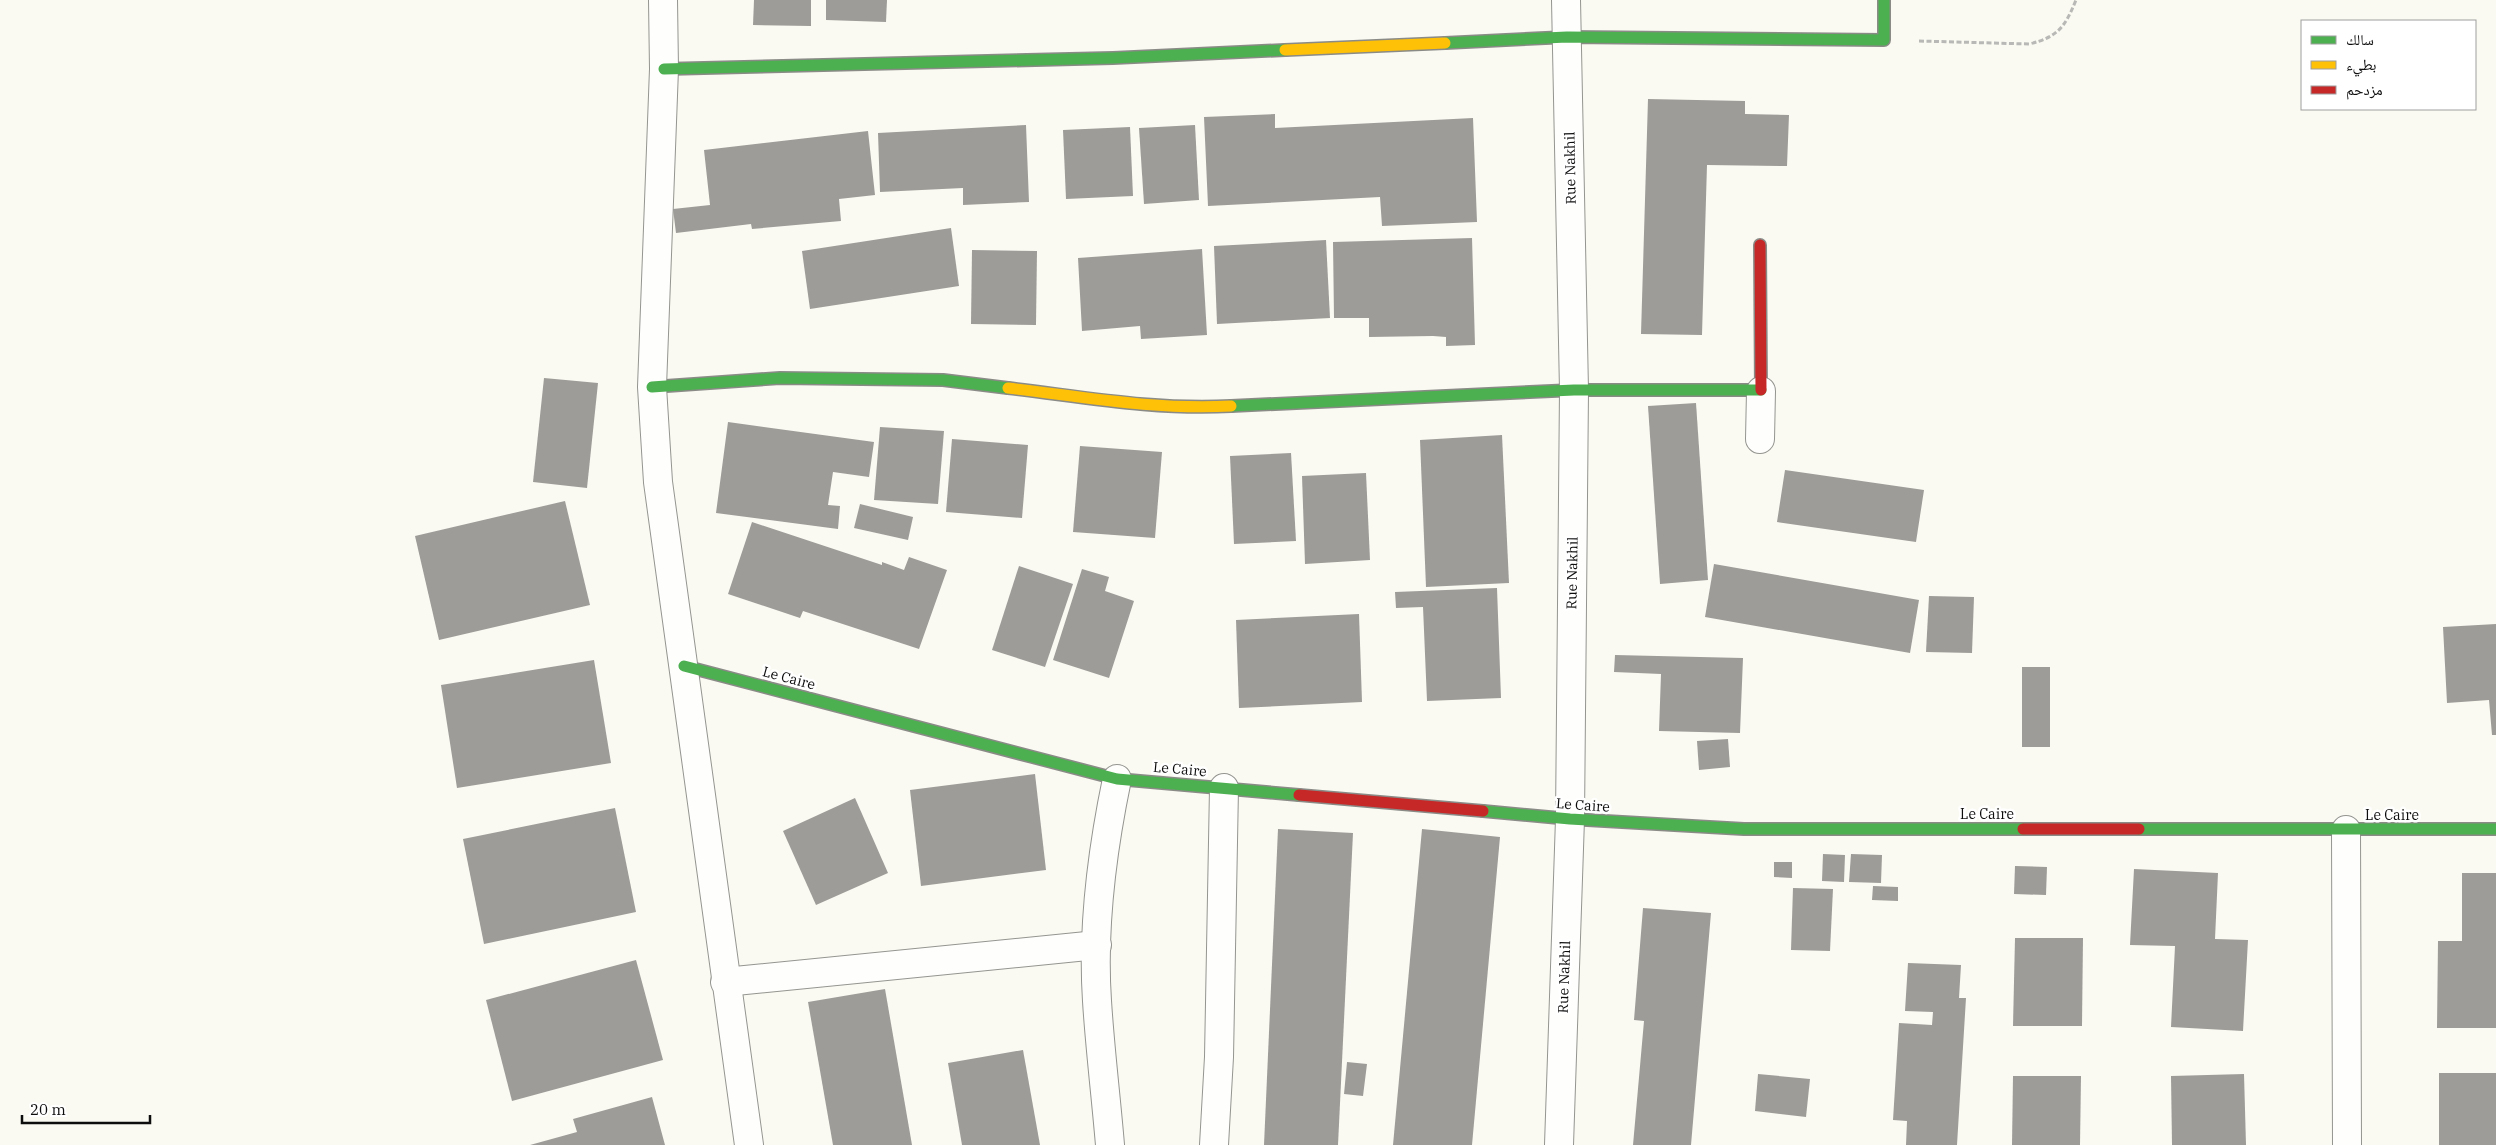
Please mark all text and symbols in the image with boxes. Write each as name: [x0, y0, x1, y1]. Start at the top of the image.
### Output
legend: [2301, 20, 2476, 110]
text: سالك: [2346, 30, 2374, 49]
text: بطيء: [2346, 55, 2376, 77]
text: مزدحم: [2346, 80, 2383, 100]
street label: Rue Nakhil: [1560, 131, 1580, 205]
street label: Rue Nakhil: [1562, 536, 1582, 610]
street label: Le Caire: [761, 662, 817, 694]
street label: Le Caire: [1152, 758, 1208, 780]
street label: Le Caire: [1556, 794, 1610, 816]
street label: Le Caire: [1960, 805, 2014, 823]
street label: Le Caire: [2365, 806, 2419, 824]
street label: Rue Nakhil: [1554, 940, 1574, 1014]
scale bar: [22, 1092, 150, 1124]
text: 20 m: [30, 1100, 66, 1119]

